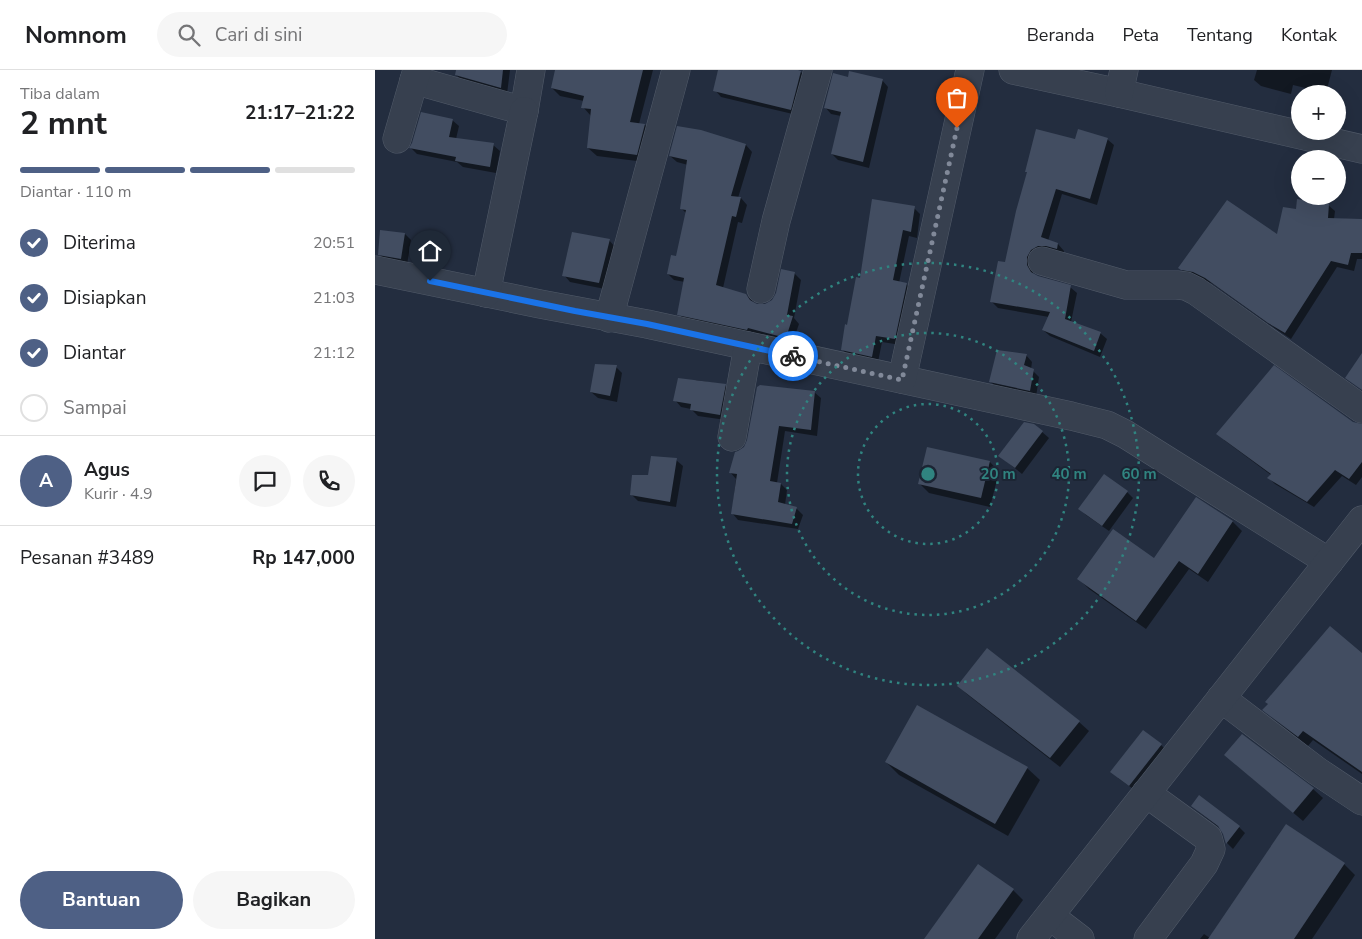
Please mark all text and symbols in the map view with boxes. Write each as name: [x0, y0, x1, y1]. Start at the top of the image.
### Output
search box: [157, 12, 507, 57]
text: Nomnom: [25, 19, 127, 51]
icon: search: [175, 21, 203, 49]
text: Cari di sini: [215, 22, 303, 48]
text: Beranda: [1027, 23, 1095, 47]
text: Peta: [1123, 23, 1159, 47]
text: Tentang: [1187, 23, 1253, 47]
text: Kontak: [1281, 23, 1337, 47]
pin: [936, 77, 978, 128]
text: Tiba dalam: [20, 83, 100, 105]
icon: bag: [943, 84, 971, 112]
map controls: [1291, 85, 1346, 205]
button: +: [1291, 85, 1346, 140]
text: 21:17–21:22: [245, 100, 355, 126]
text: 2 mnt: [20, 102, 107, 145]
button: −: [1291, 150, 1346, 205]
text: Diantar · 110 m: [20, 181, 131, 203]
icon: check: [20, 229, 48, 257]
text: Diterima: [63, 230, 136, 256]
pin: [409, 230, 451, 281]
text: 20:51: [313, 232, 355, 254]
icon: home: [416, 237, 444, 265]
icon: check: [20, 284, 48, 312]
text: Disiapkan: [63, 285, 146, 311]
text: 21:03: [313, 287, 355, 309]
courier: [768, 331, 818, 381]
icon: check: [20, 339, 48, 367]
text: Diantar: [63, 340, 126, 366]
text: 21:12: [313, 342, 355, 364]
icon: bike: [779, 342, 807, 370]
text: Sampai: [63, 395, 127, 421]
button: chat: [239, 455, 291, 507]
button: phone: [303, 455, 355, 507]
text: Agus: [84, 457, 130, 483]
text: 20 m: [980, 464, 1016, 484]
text: 40 m: [1051, 464, 1087, 484]
text: 60 m: [1121, 464, 1157, 484]
centre of rings: [919, 465, 937, 483]
text: A: [39, 468, 53, 494]
text: Kurir · 4.9: [84, 483, 153, 505]
text: Pesanan #3489: [20, 545, 154, 571]
text: Rp 147,000: [252, 545, 355, 571]
button: Bantuan: [20, 871, 183, 929]
button: Bagikan: [193, 871, 355, 929]

